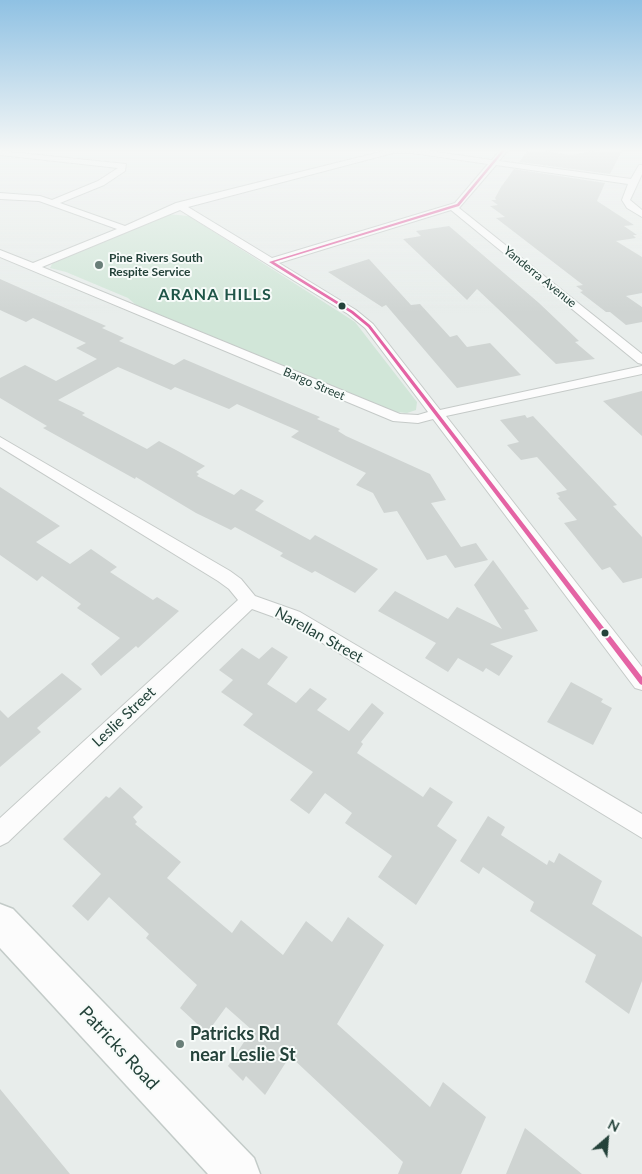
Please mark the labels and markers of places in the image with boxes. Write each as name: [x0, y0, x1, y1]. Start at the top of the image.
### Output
place label: Pine Rivers South Respite Service: [109, 251, 203, 279]
marker: Pine Rivers South Respite Service: [93, 259, 105, 271]
unlabelled marker: [337, 301, 347, 311]
unlabelled marker: [600, 628, 610, 638]
place label: Patricks Rd near Leslie St: [190, 1023, 296, 1066]
marker: Patricks Rd near Leslie St: [174, 1038, 186, 1050]

